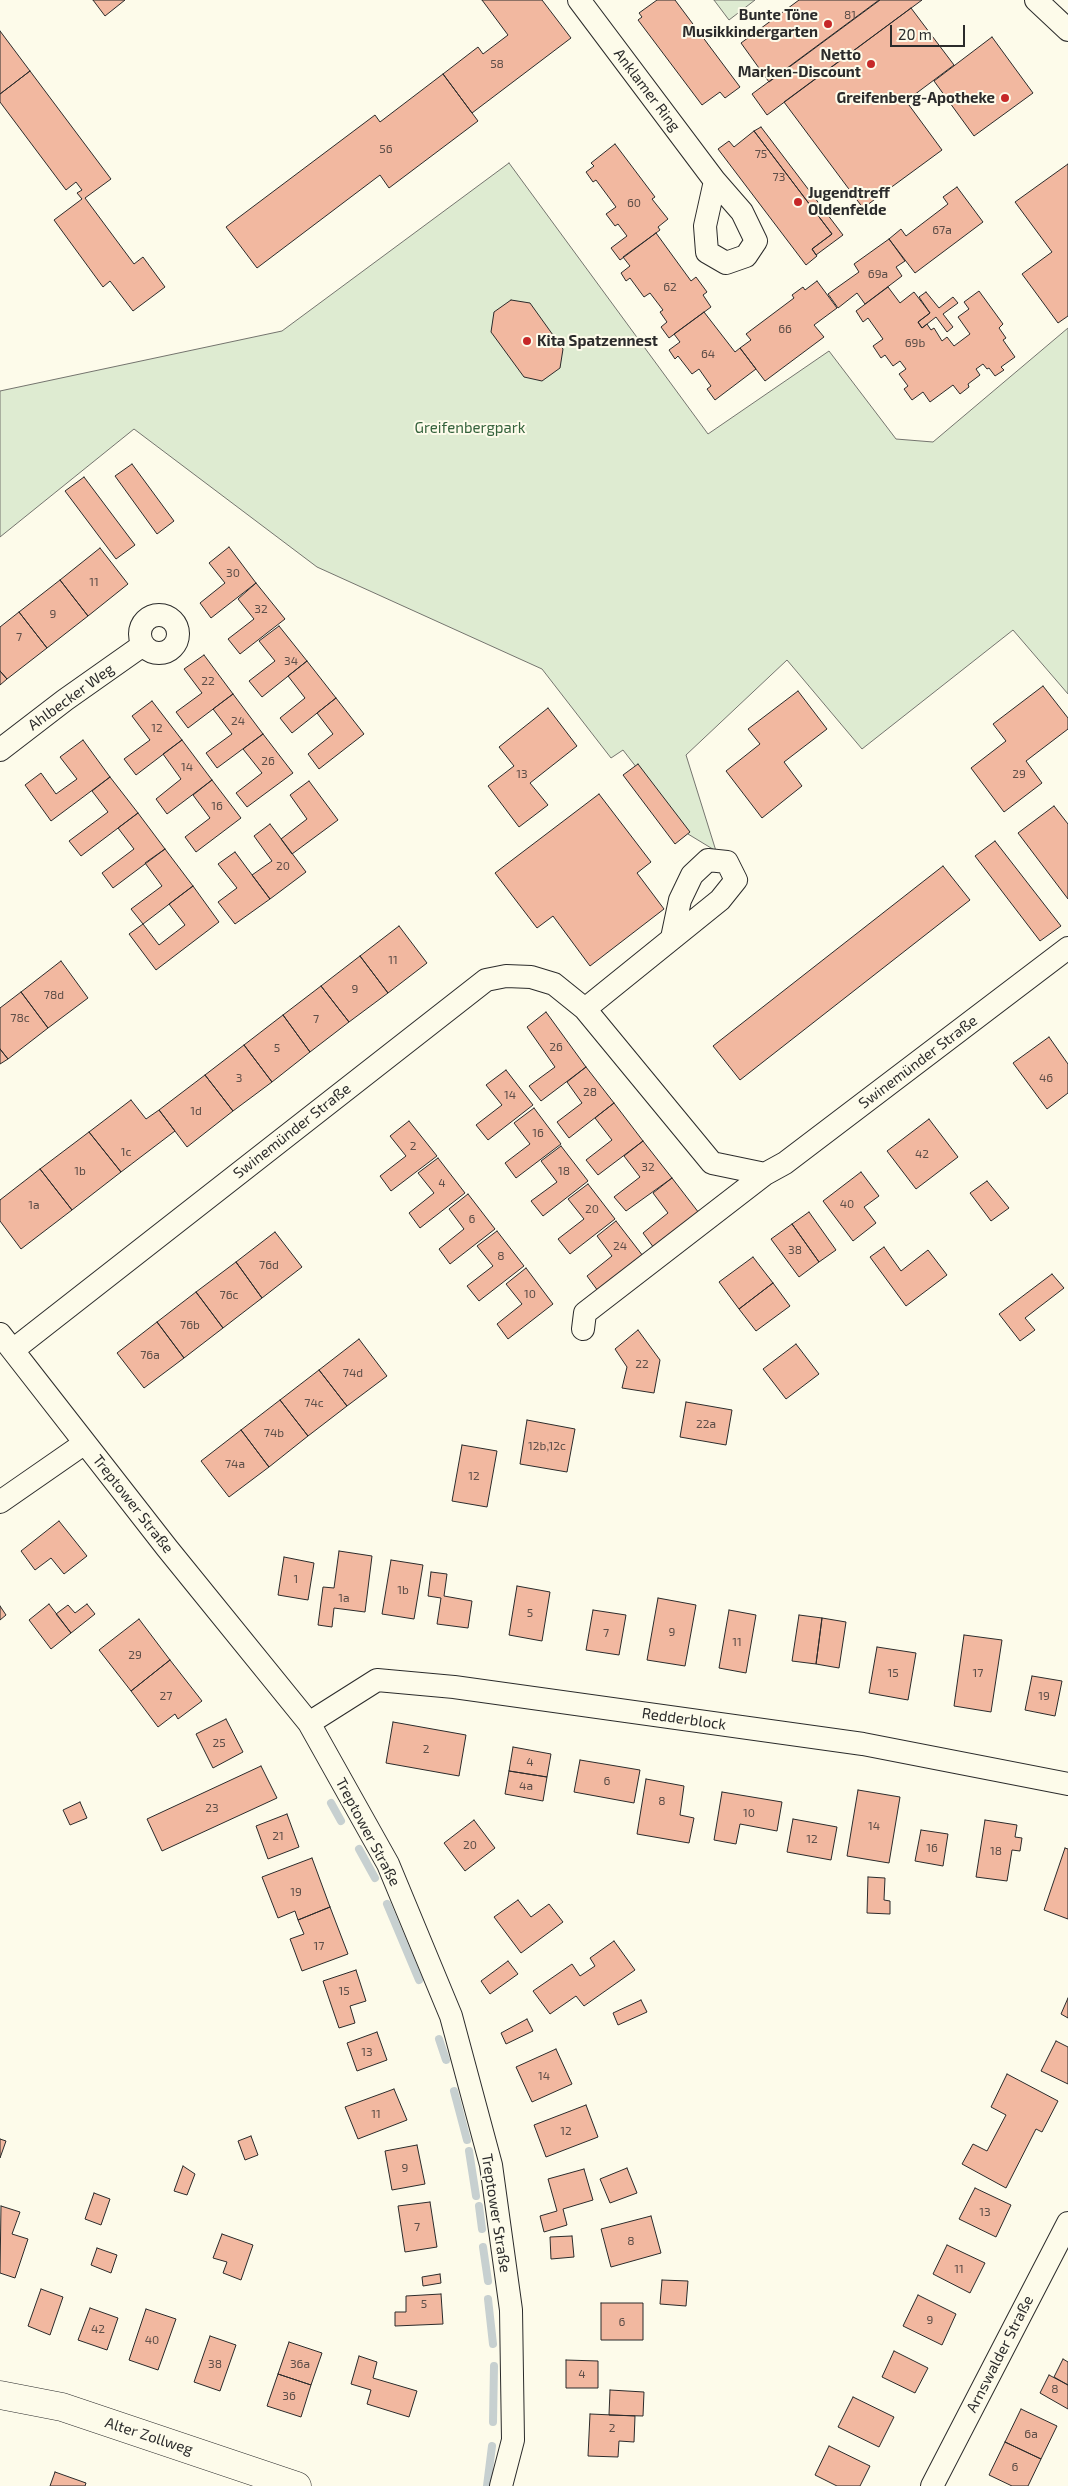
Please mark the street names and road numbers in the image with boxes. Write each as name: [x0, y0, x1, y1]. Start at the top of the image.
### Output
street label: Anklamer Ring: [610, 45, 684, 135]
street label: Ahlbecker Weg: [25, 660, 117, 734]
street label: Swinemünder Straße: [855, 1011, 981, 1113]
street label: Swinemünder Straße: [230, 1080, 354, 1182]
street label: Treptower Straße: [89, 1451, 177, 1557]
street label: Redderblock: [641, 1704, 727, 1734]
street label: Treptower Straße: [332, 1775, 404, 1889]
street label: Treptower Straße: [478, 2152, 514, 2274]
street label: Arnswalder Straße: [963, 2292, 1037, 2416]
street label: Alter Zollweg: [103, 2413, 195, 2459]

